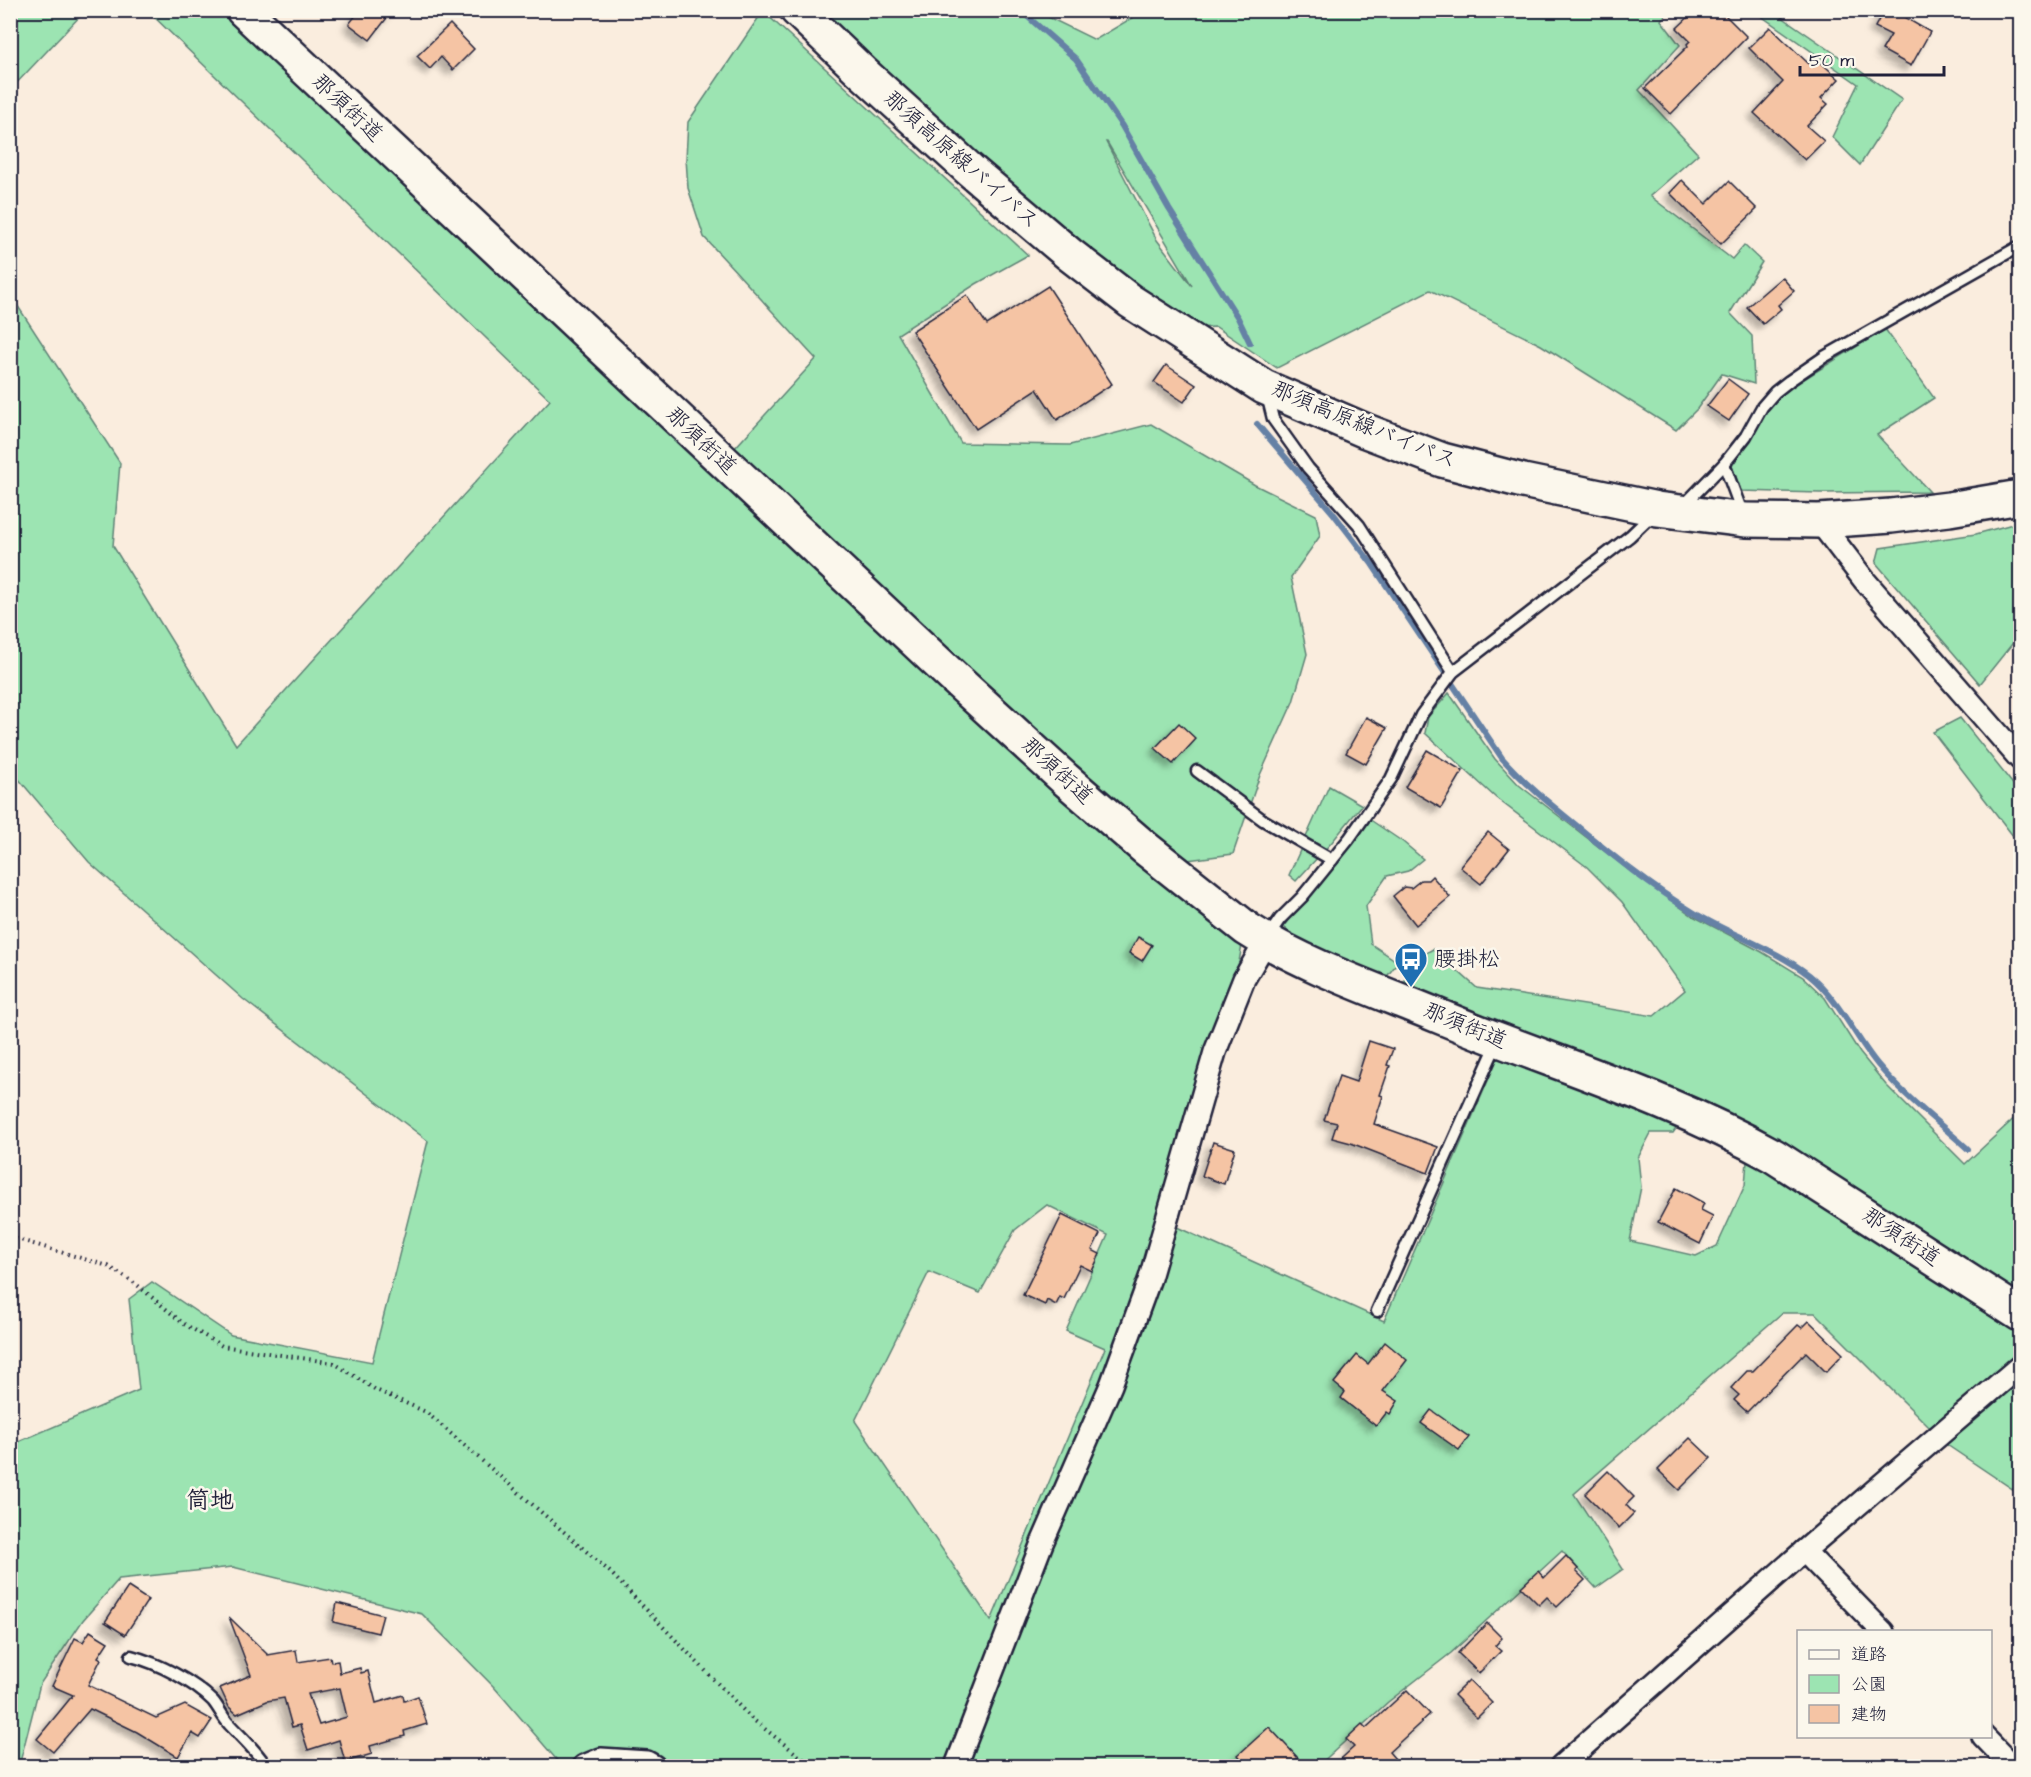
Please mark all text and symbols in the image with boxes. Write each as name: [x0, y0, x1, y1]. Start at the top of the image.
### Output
scale bar: [1800, 39, 1944, 77]
text: 50 m: [1809, 48, 1854, 73]
street label: 那須街道: [304, 67, 390, 149]
street label: 那須高原線バイパス: [876, 83, 1046, 237]
street label: 那須高原線バイパス: [1267, 374, 1461, 476]
street label: 那須街道: [658, 400, 744, 482]
street label: 那須街道: [1014, 730, 1100, 812]
bus stop icon: 腰掛松: [1393, 941, 1429, 988]
place label: 腰掛松: [1434, 944, 1500, 975]
street label: 那須街道: [1418, 995, 1512, 1057]
street label: 那須街道: [1856, 1200, 1946, 1274]
district label: 筒地: [186, 1484, 234, 1518]
legend: [1797, 1630, 1992, 1738]
text: 道路: [1851, 1642, 1887, 1667]
text: 公園: [1851, 1672, 1887, 1697]
text: 建物: [1851, 1702, 1887, 1727]

